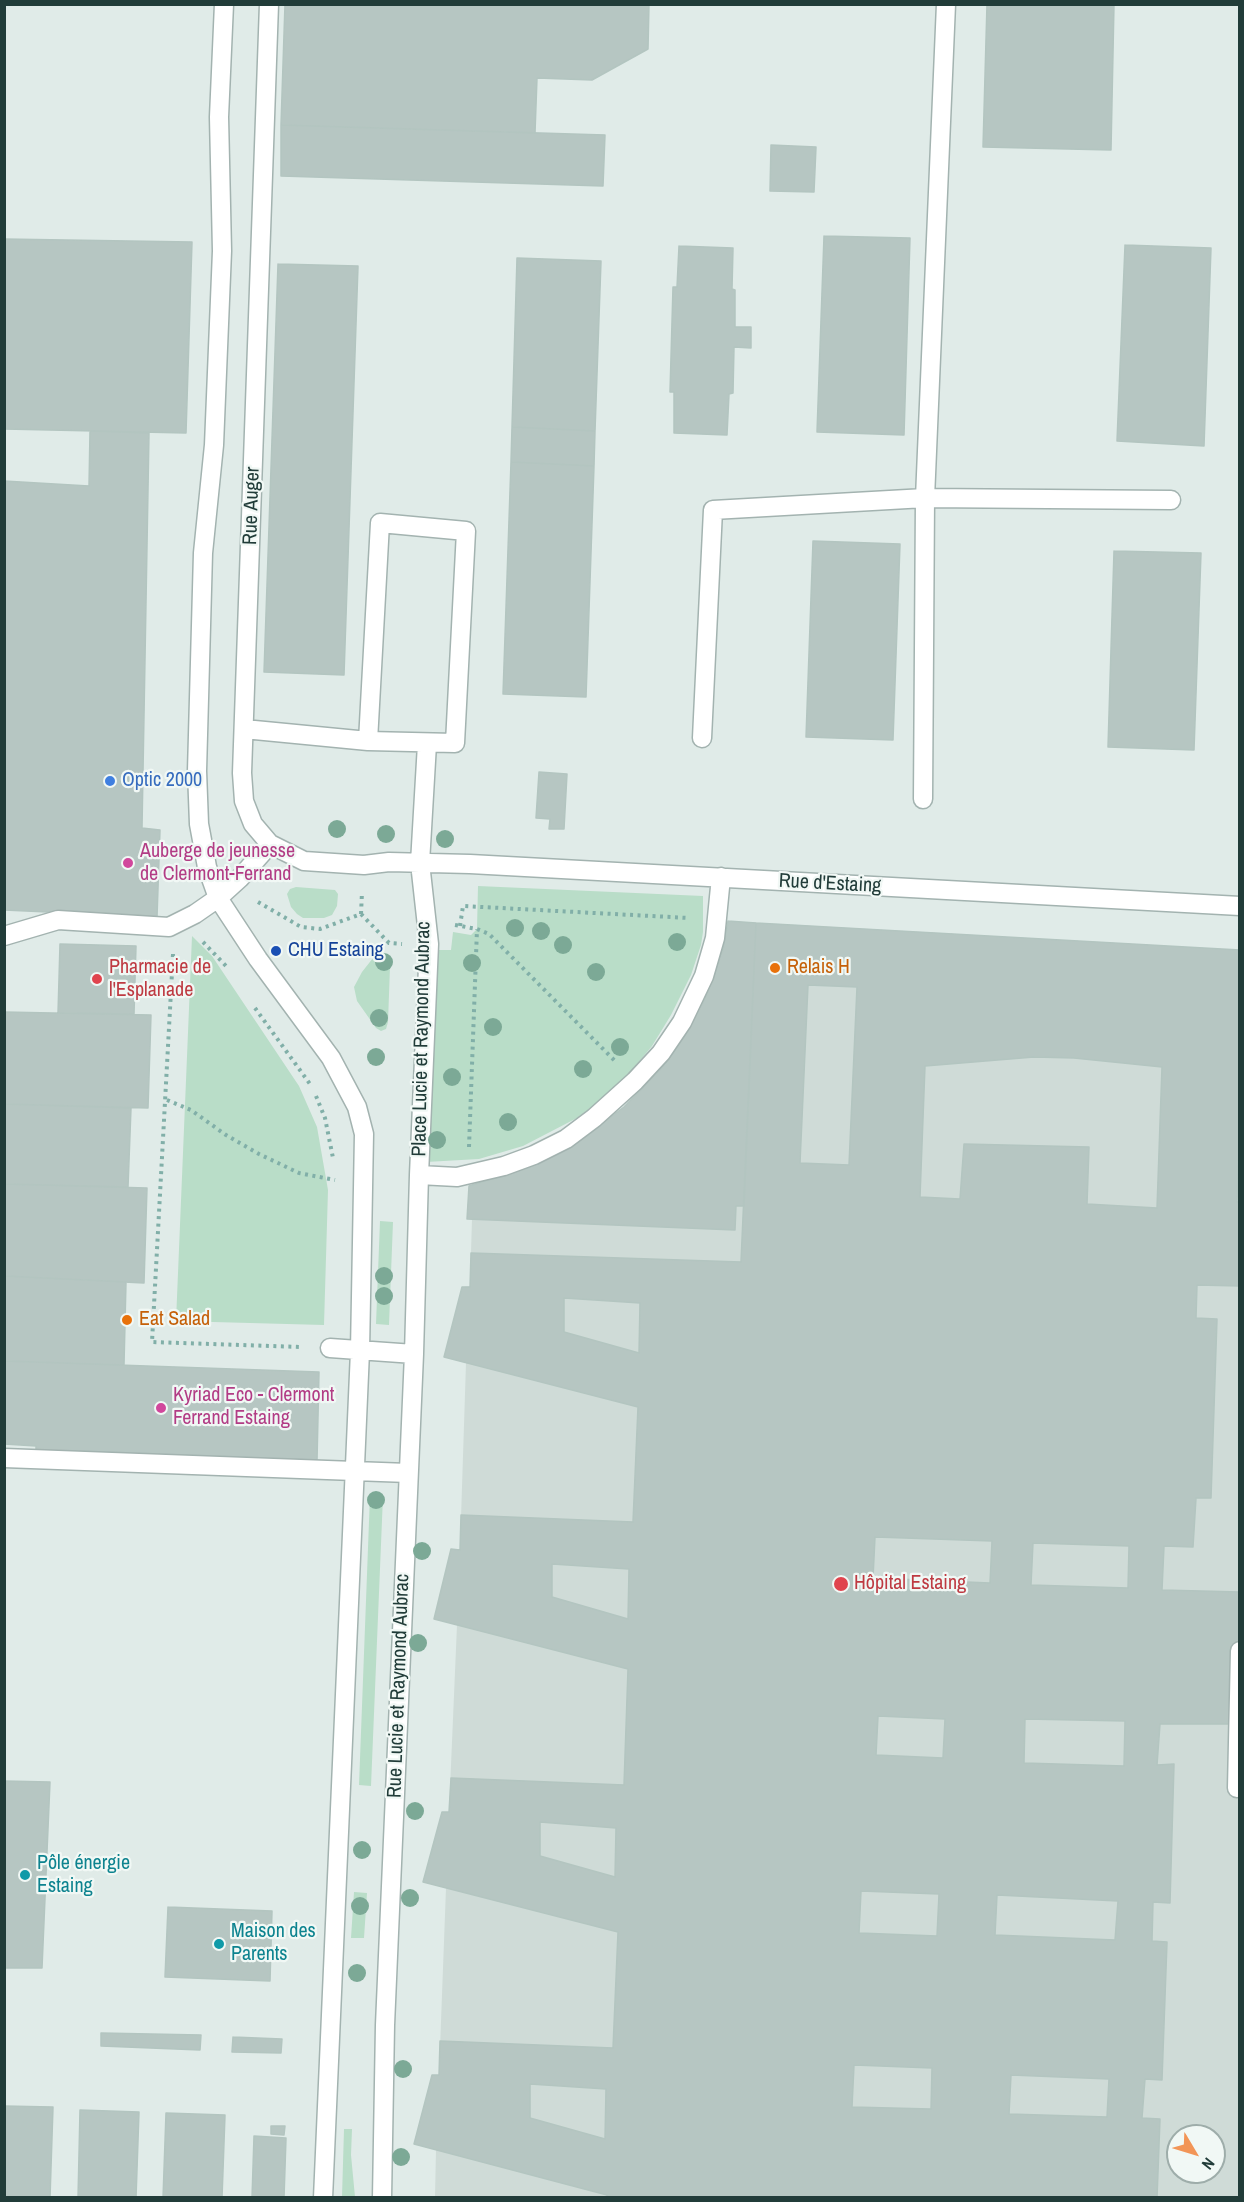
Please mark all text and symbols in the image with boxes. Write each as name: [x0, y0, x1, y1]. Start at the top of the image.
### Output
street label: Rue Auger: [239, 466, 265, 546]
place label: Optic 2000: [122, 769, 202, 793]
marker: Optic 2000: [103, 774, 117, 788]
place label: Auberge de jeunesse de Clermont-Ferrand: [140, 840, 295, 887]
marker: Auberge de jeunesse de Clermont-Ferrand: [121, 856, 135, 870]
street label: Rue d'Estaing: [778, 869, 882, 899]
street label: Place Lucie et Raymond Aubrac: [408, 921, 436, 1157]
place label: CHU Estaing: [288, 939, 384, 963]
marker: CHU Estaing: [269, 944, 283, 958]
place label: Pharmacie de l'Esplanade: [109, 956, 211, 1003]
place label: Relais H: [787, 956, 850, 980]
marker: Relais H: [768, 961, 782, 975]
marker: Pharmacie de l'Esplanade: [90, 972, 104, 986]
place label: Eat Salad: [139, 1308, 210, 1332]
marker: Eat Salad: [120, 1313, 134, 1327]
place label: Kyriad Eco - Clermont Ferrand Estaing: [173, 1384, 334, 1431]
marker: Kyriad Eco - Clermont Ferrand Estaing: [154, 1401, 168, 1415]
place label: Hôpital Estaing: [854, 1572, 966, 1596]
street label: Rue Lucie et Raymond Aubrac: [383, 1574, 415, 1798]
marker: Hôpital Estaing: [832, 1575, 850, 1593]
place label: Pôle énergie Estaing: [37, 1852, 130, 1899]
marker: Pôle énergie Estaing: [18, 1868, 32, 1882]
place label: Maison des Parents: [231, 1920, 316, 1967]
marker: Maison des Parents: [212, 1937, 226, 1951]
north arrow: [1166, 2124, 1226, 2184]
text: N: [1197, 2153, 1220, 2174]

